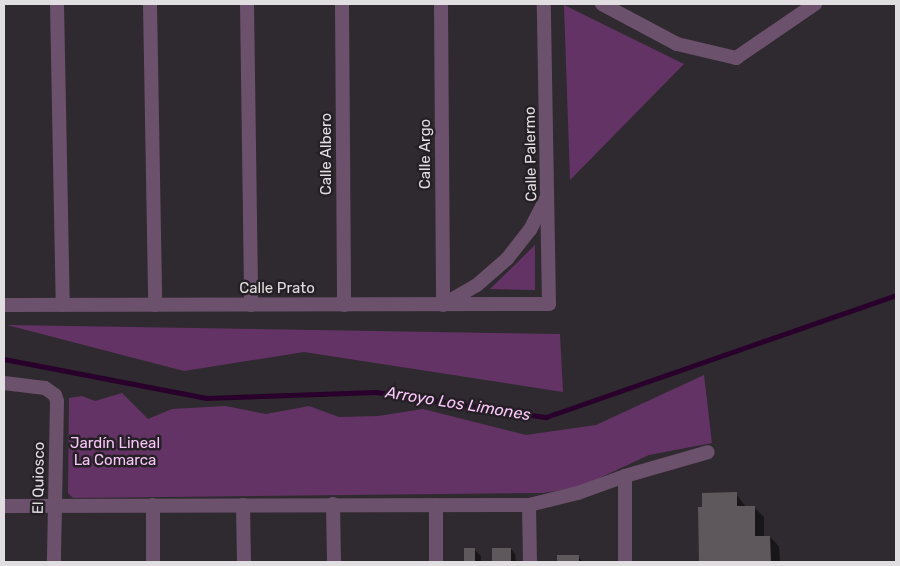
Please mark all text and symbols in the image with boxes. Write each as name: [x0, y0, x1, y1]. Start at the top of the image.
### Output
street label: Calle Palermo: [521, 106, 541, 202]
street label: Calle Albero: [318, 113, 336, 195]
street label: Calle Argo: [417, 119, 435, 189]
street label: Calle Prato: [239, 280, 315, 298]
water label: Arroyo Los Limones: [384, 383, 532, 425]
park label: Jardín Lineal La Comarca: [70, 434, 160, 469]
street label: El Quiosco: [29, 442, 49, 514]

